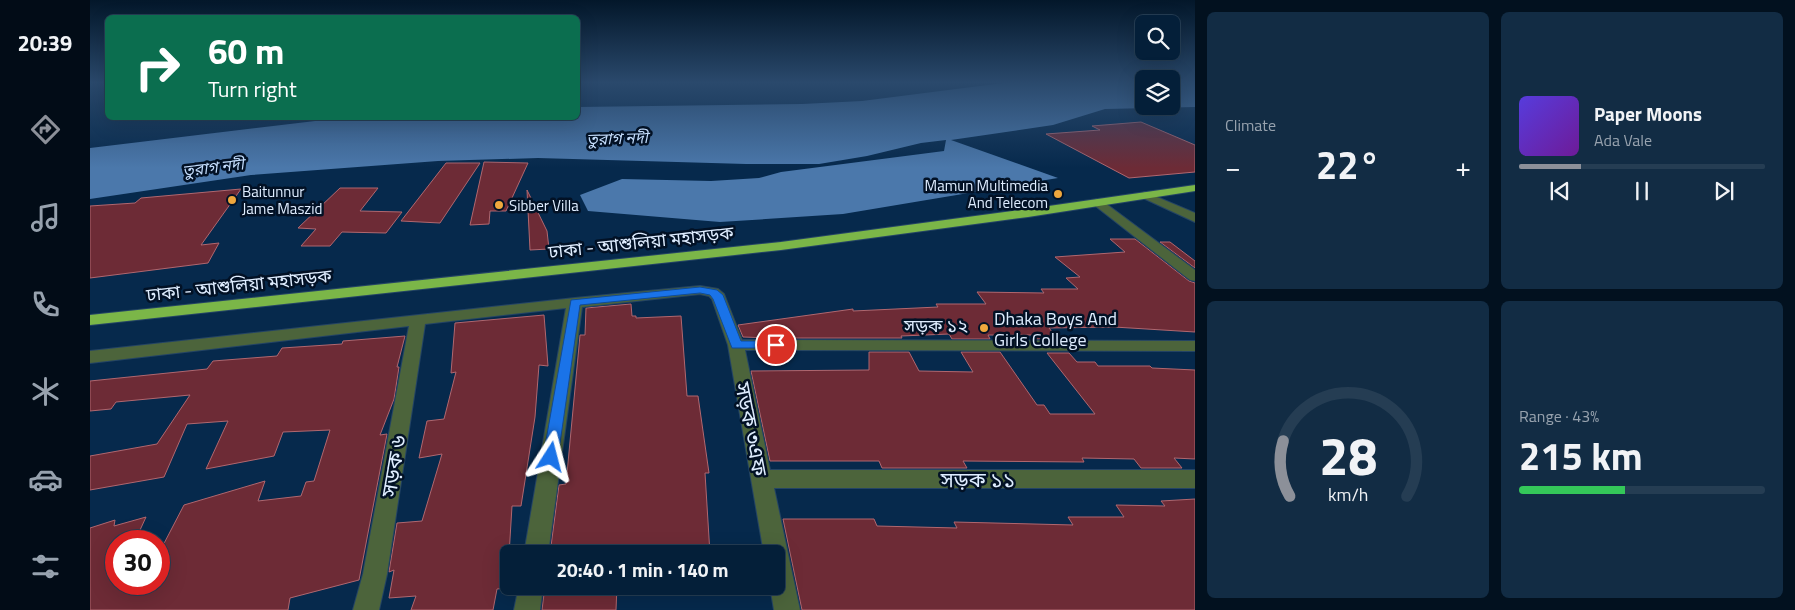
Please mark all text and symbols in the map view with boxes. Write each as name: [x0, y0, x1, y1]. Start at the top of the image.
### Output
map controls: [1135, 15, 1180, 115]
button: search: [1135, 15, 1180, 60]
text: 60 m: [208, 24, 284, 78]
text: 20:39: [18, 26, 72, 60]
icon: right: [125, 35, 190, 100]
button: layers: [1135, 70, 1180, 115]
text: Turn right: [208, 72, 297, 106]
text: Paper Moons: [1594, 99, 1702, 128]
icon: directions: [28, 112, 63, 147]
text: Climate: [1225, 113, 1276, 137]
water label: তুরাগ নদী: [586, 125, 651, 151]
text: Ada Vale: [1594, 128, 1652, 152]
text: 22°: [1316, 136, 1380, 194]
text: −: [1225, 145, 1241, 188]
text: +: [1455, 145, 1471, 188]
water label: তুরাগ নদী: [181, 151, 248, 183]
place label: Mamun Multimedia And Telecom: [925, 174, 1048, 214]
icon: previous: [1546, 177, 1574, 205]
icon: pause: [1628, 177, 1656, 205]
icon: next: [1710, 177, 1738, 205]
place label: Baitunnur Jame Maszid: [242, 180, 322, 220]
marker: Mamun Multimedia And Telecom: [1052, 188, 1064, 200]
marker: Baitunnur Jame Maszid: [226, 194, 238, 206]
place label: Sibber Villa: [509, 194, 579, 217]
marker: Sibber Villa: [493, 199, 505, 211]
icon: music: [28, 200, 63, 235]
street label: ঢাকা - আশুলিয়া মহাসড়ক: [546, 219, 735, 265]
street label: ঢাকা - আশুলিয়া মহাসড়ক: [144, 262, 333, 308]
icon: phone: [28, 287, 63, 322]
place label: Dhaka Boys And Girls College: [994, 305, 1117, 353]
street label: সড়ক ১২: [903, 312, 968, 339]
marker: Dhaka Boys And Girls College: [978, 322, 990, 334]
pin: [755, 324, 797, 366]
icon: arrive: [762, 331, 790, 359]
icon: climate: [28, 374, 63, 409]
street label: সড়ক ৩এফ: [727, 378, 777, 479]
text: Range · 43%: [1519, 404, 1599, 428]
text: 28: [1319, 416, 1377, 495]
text: 215 km: [1519, 427, 1643, 485]
position arrow: [524, 430, 576, 482]
street label: সড়ক ৬: [372, 433, 414, 500]
icon: car: [28, 462, 63, 497]
street label: সড়ক ১১: [940, 463, 1015, 495]
text: km/h: [1328, 481, 1368, 508]
speed limit sign: 30: [105, 530, 170, 595]
icon: filters: [28, 549, 63, 584]
text: 20:40 · 1 min · 140 m: [556, 555, 729, 584]

